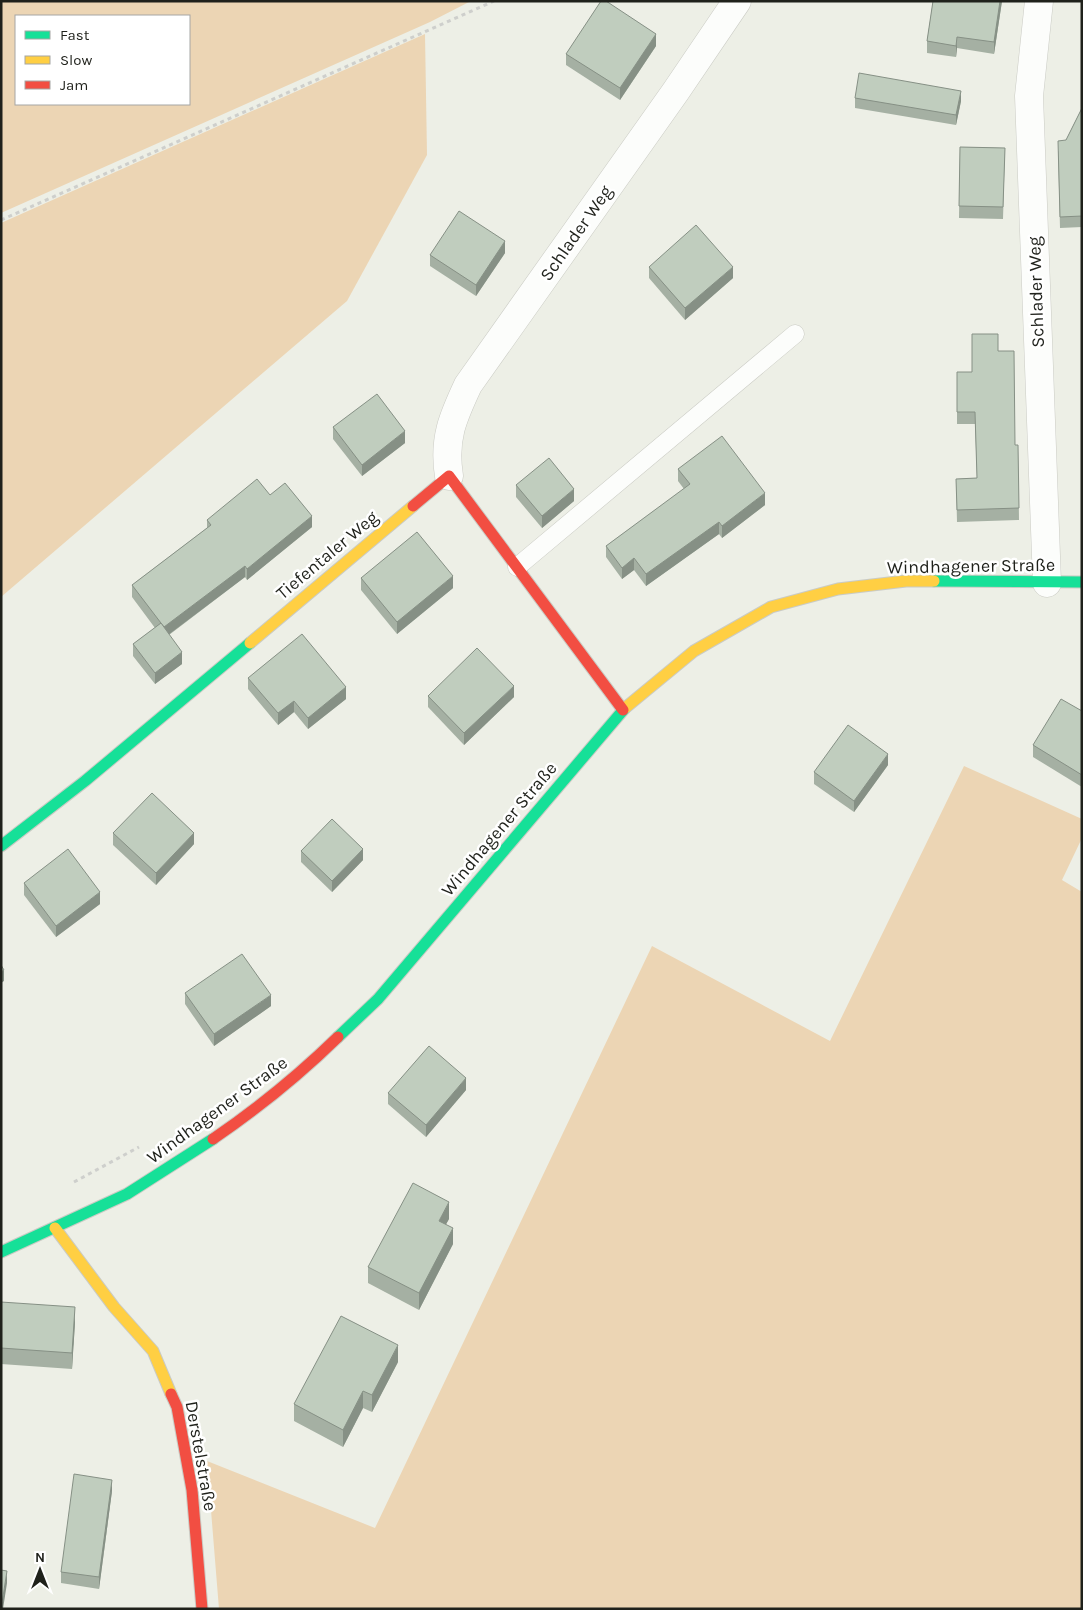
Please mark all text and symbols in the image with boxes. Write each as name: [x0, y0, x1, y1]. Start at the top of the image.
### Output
legend: [15, 15, 190, 105]
text: Fast: [60, 26, 90, 44]
text: Slow: [60, 51, 92, 69]
text: Jam: [60, 76, 88, 94]
street label: Schlader Weg: [535, 181, 617, 285]
street label: Schlader Weg: [1023, 236, 1049, 348]
street label: Tiefentaler Weg: [271, 506, 383, 604]
street label: Windhagener Straße: [887, 554, 1055, 578]
street label: Windhagener Straße: [436, 757, 562, 901]
street label: Windhagener Straße: [142, 1052, 292, 1168]
street label: Derstelstraße: [181, 1399, 221, 1513]
north arrow: [15, 1545, 65, 1595]
text: N: [35, 1549, 45, 1566]

